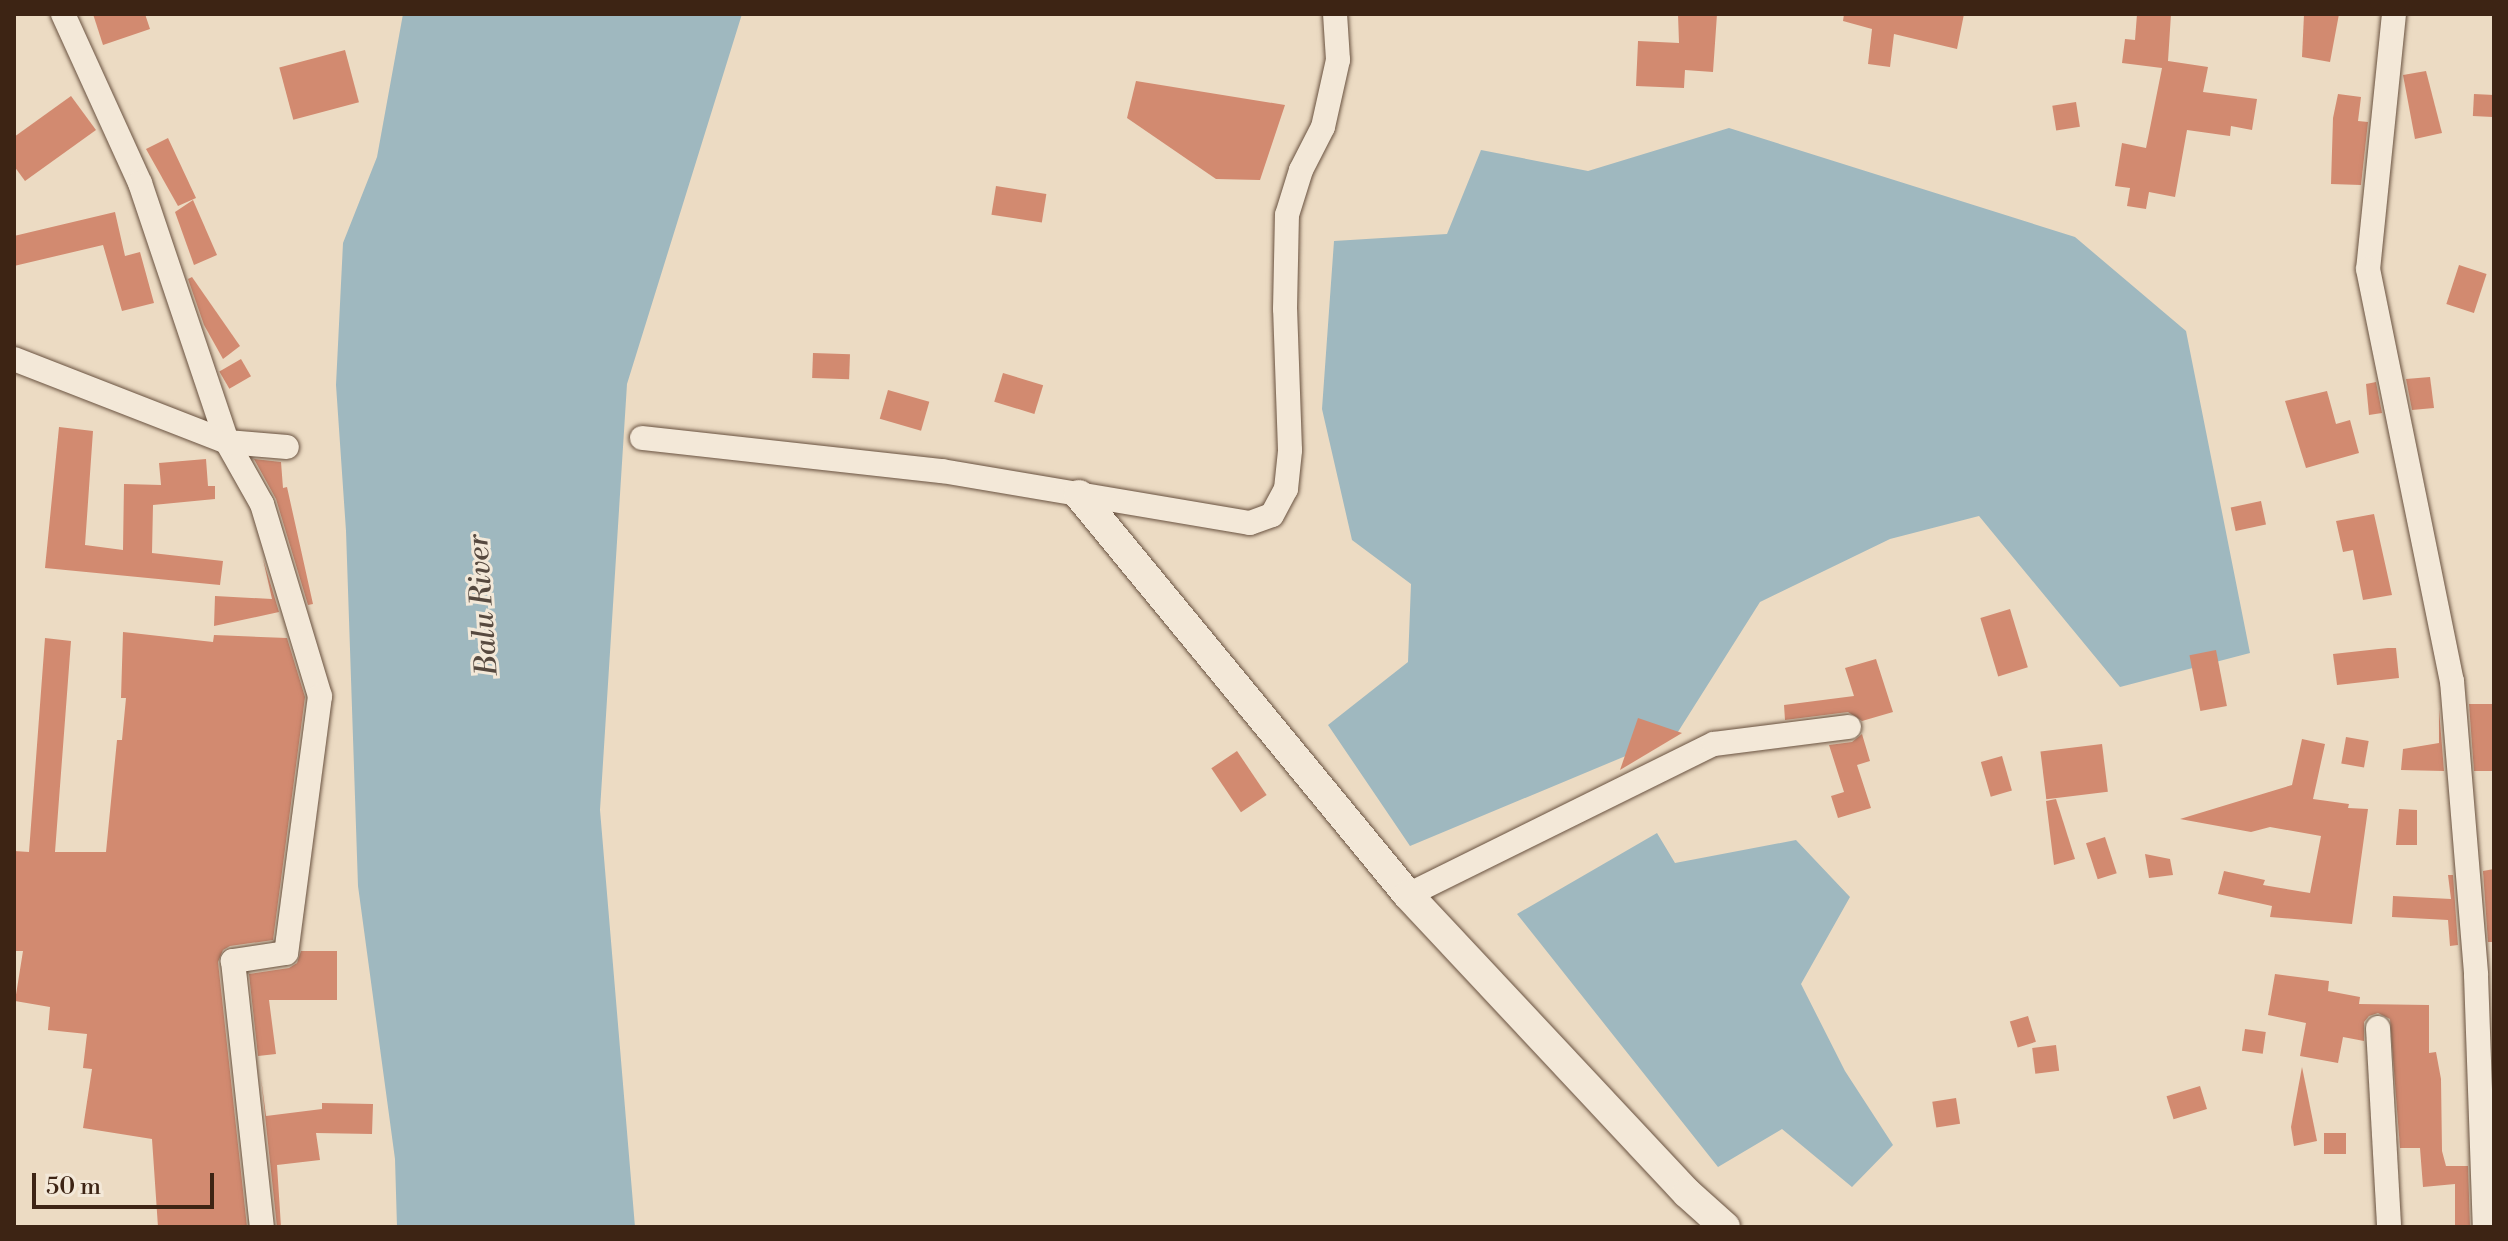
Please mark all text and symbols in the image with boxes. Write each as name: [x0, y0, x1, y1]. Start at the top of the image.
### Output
water label: Balu River: [460, 533, 506, 677]
scale bar: [36, 1157, 218, 1207]
text: 50 m: [46, 1172, 101, 1202]

